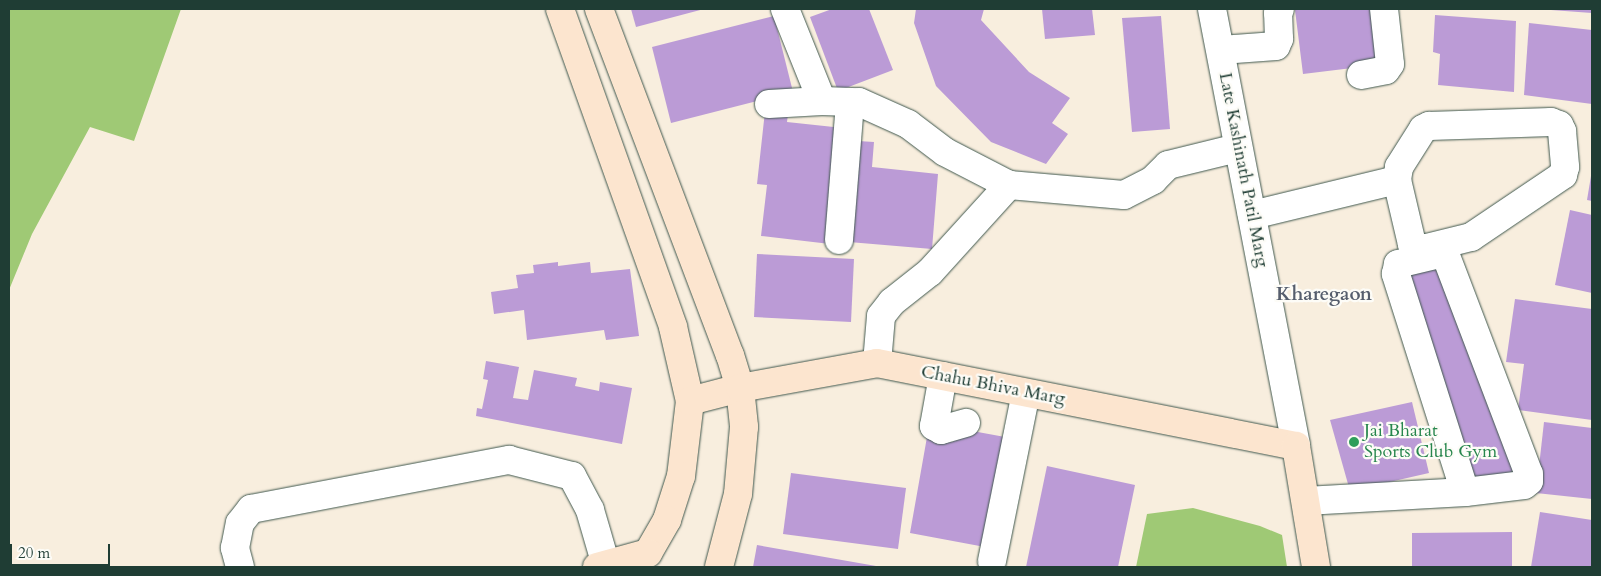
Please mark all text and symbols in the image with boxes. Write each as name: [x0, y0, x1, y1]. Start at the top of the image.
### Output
street label: Late Kashinath Patil Marg: [1214, 71, 1272, 269]
district label: Kharegaon: [1276, 284, 1372, 306]
street label: Chahu Bhiva Marg: [919, 361, 1067, 411]
place label: Jai Bharat Sports Club Gym: [1364, 421, 1497, 464]
marker: Jai Bharat Sports Club Gym: [1348, 436, 1360, 448]
scale bar: [12, 534, 112, 566]
text: 20 m: [18, 543, 50, 563]

